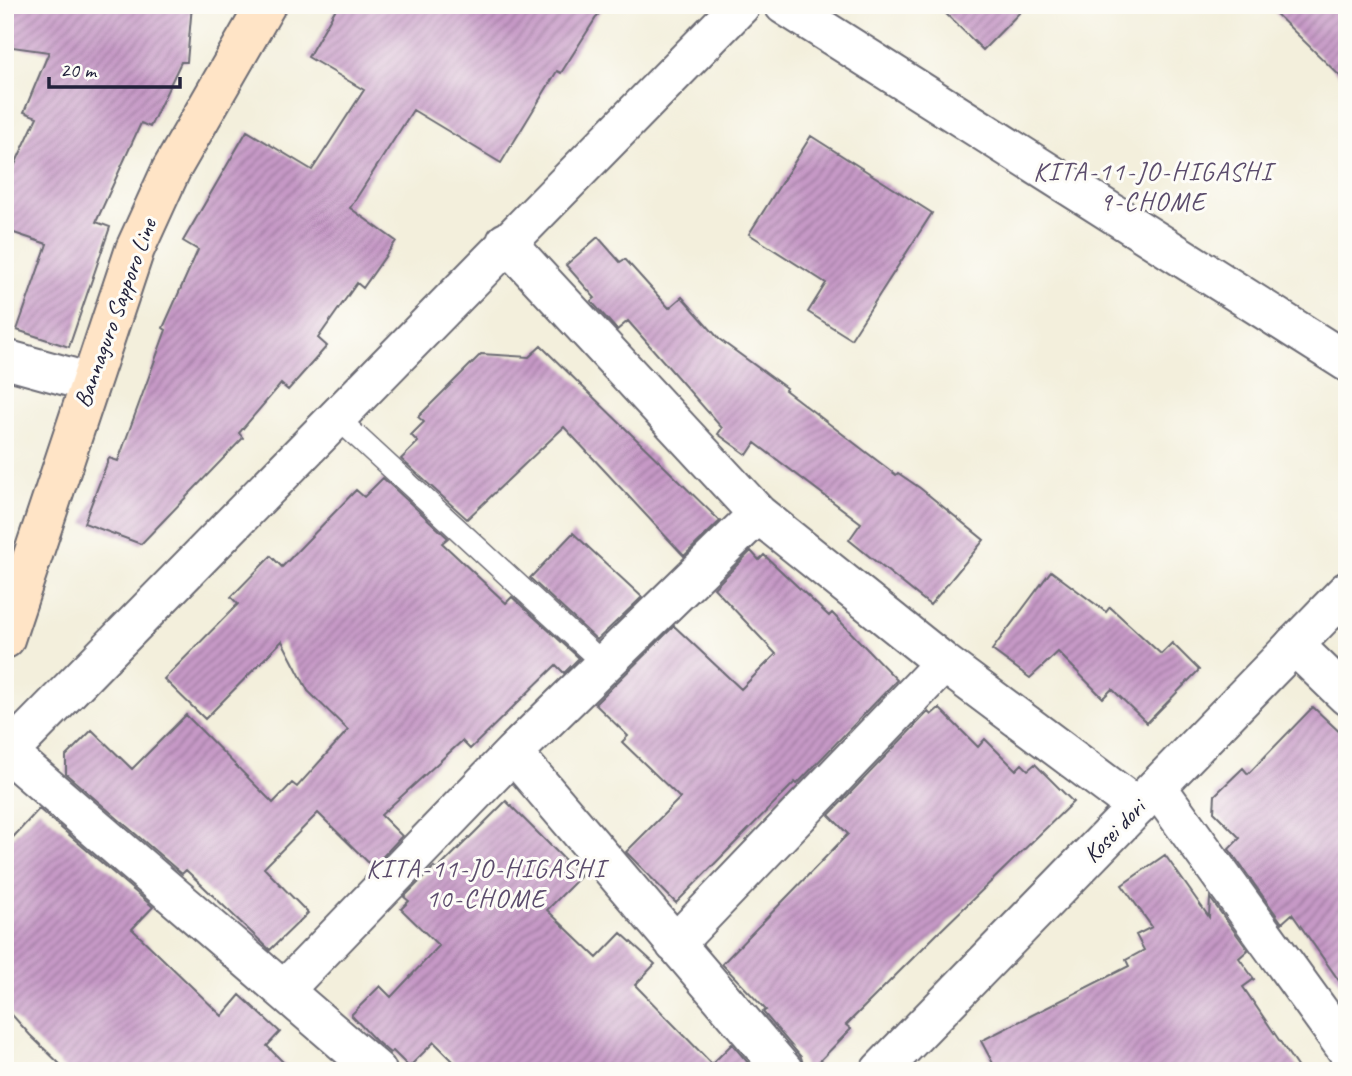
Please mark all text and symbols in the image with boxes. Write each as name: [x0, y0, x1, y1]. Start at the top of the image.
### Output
scale bar: [49, 46, 180, 90]
text: 20 m: [60, 57, 98, 83]
district label: KITA-11-JO-HIGASHI 9-CHOME: [1033, 155, 1276, 218]
street label: Bannaguro Sapporo Line: [67, 212, 164, 411]
street label: Kosei dori: [1077, 791, 1153, 869]
district label: KITA-11-JO-HIGASHI 10-CHOME: [366, 852, 609, 915]

